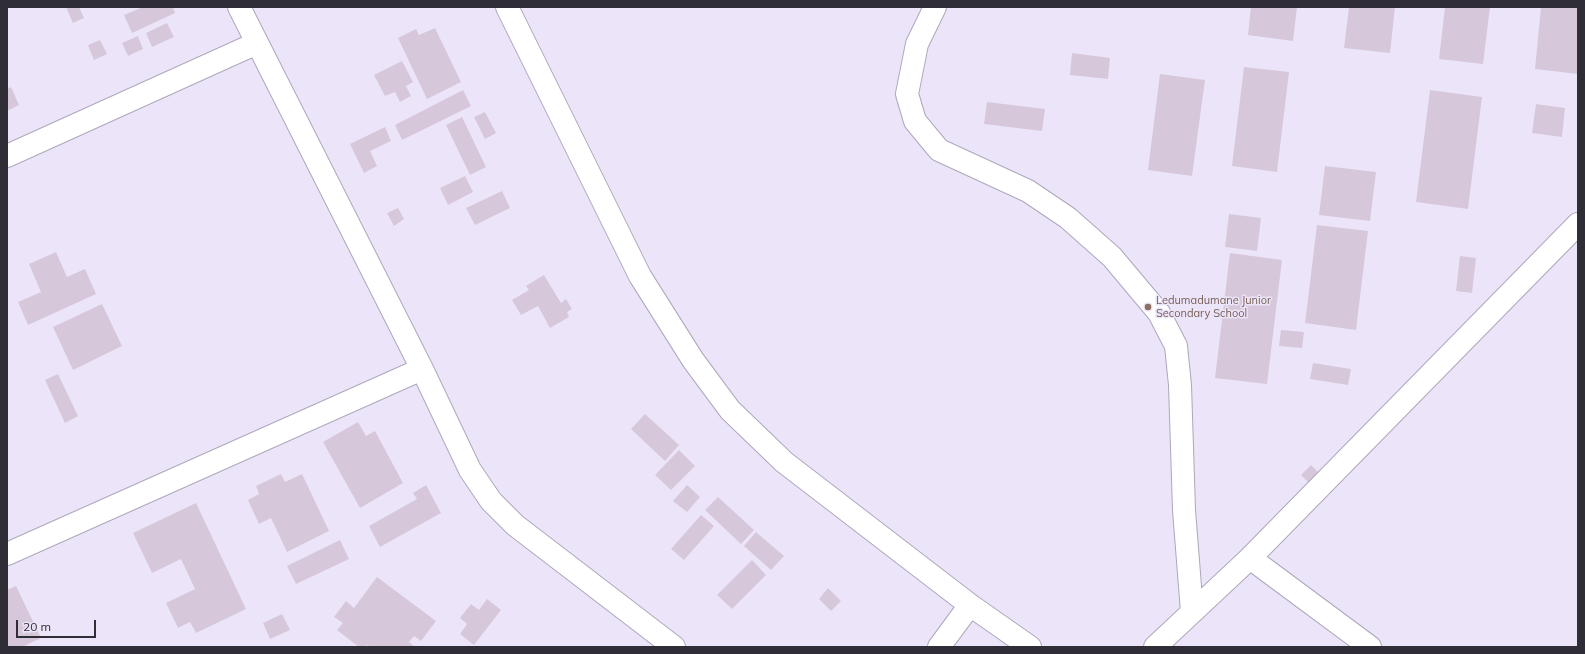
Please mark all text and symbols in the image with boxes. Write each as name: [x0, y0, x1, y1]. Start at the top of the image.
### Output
place label: Ledumadumane Junior Secondary School: [1156, 294, 1271, 320]
marker: Ledumadumane Junior Secondary School: [1143, 302, 1153, 312]
scale bar: [18, 612, 98, 638]
text: 20 m: [23, 619, 51, 634]

